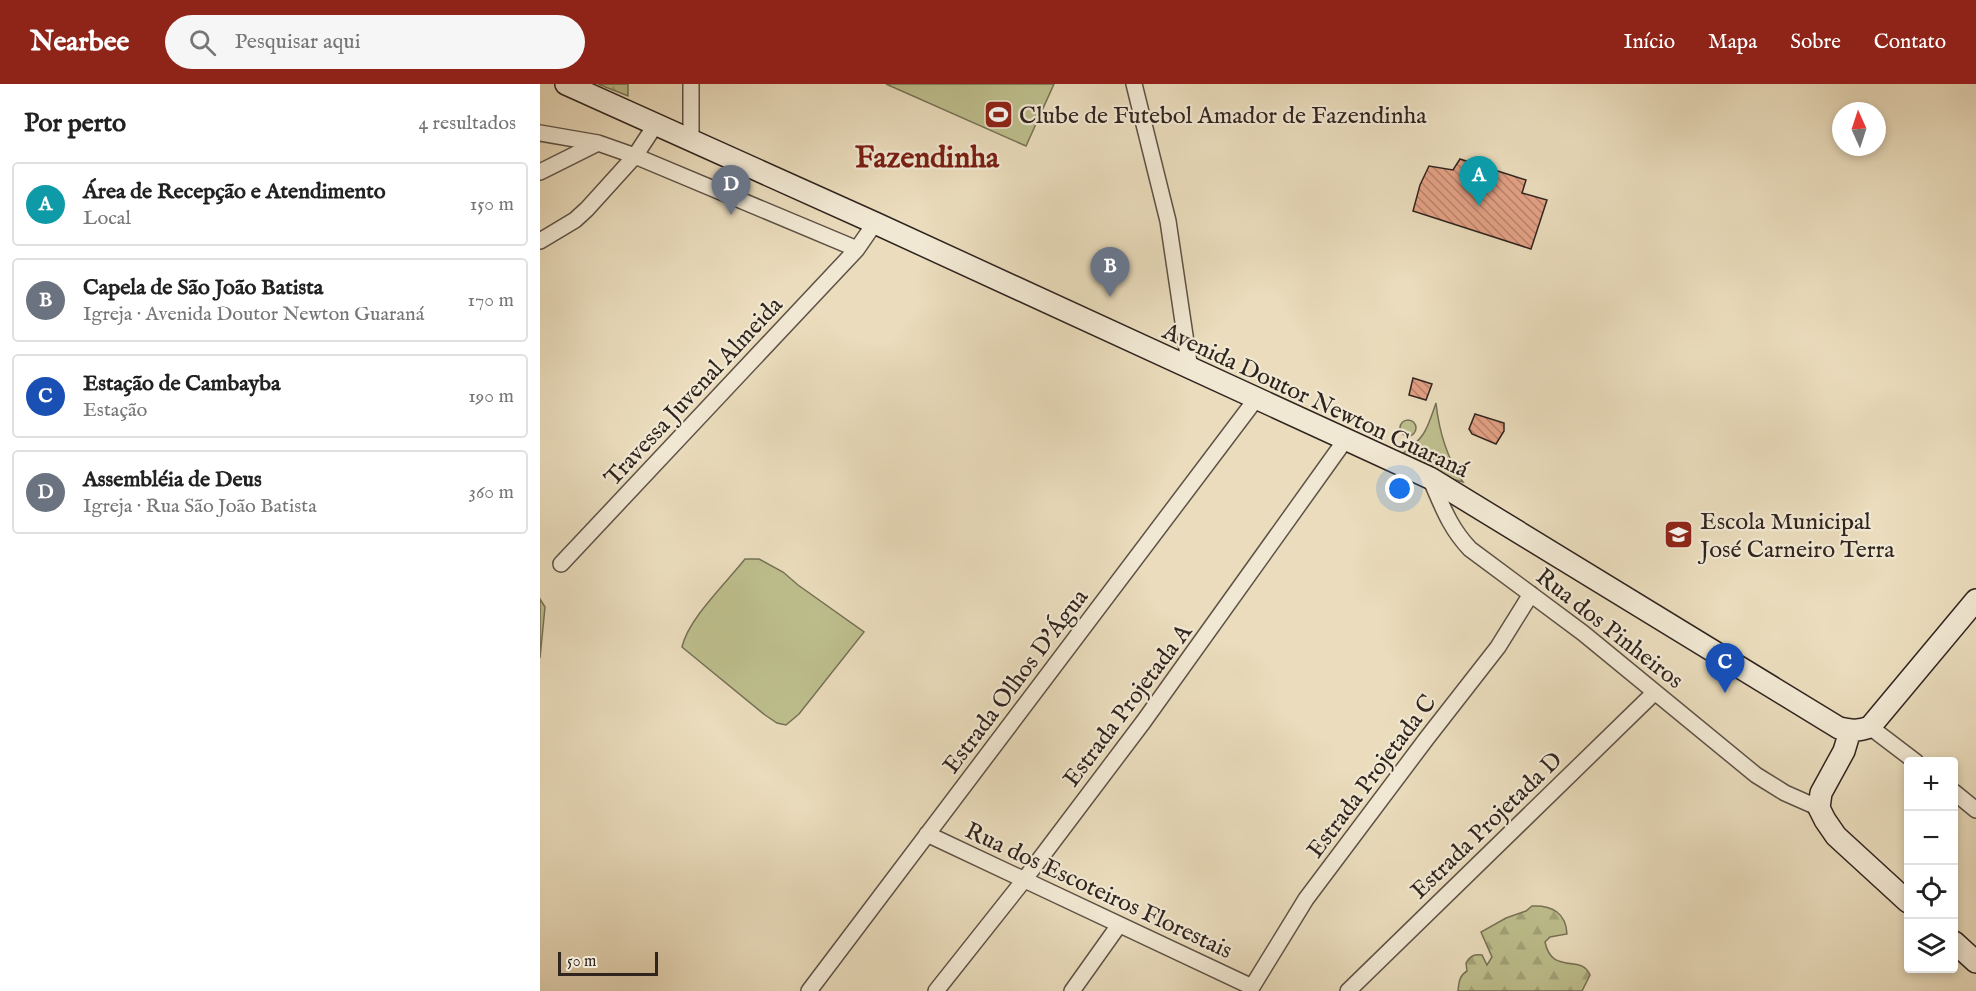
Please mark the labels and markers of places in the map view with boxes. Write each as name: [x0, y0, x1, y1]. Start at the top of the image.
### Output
sports icon: Clube de Futebol Amador de Fazendinha: [982, 99, 1014, 131]
place label: Clube de Futebol Amador de Fazendinha: [1019, 101, 1427, 132]
pin: A: [1460, 156, 1498, 206]
pin: D: [712, 166, 750, 215]
pin: B: [1090, 248, 1130, 297]
place label: Escola Municipal José Carneiro Terra: [1697, 507, 1895, 566]
school or university icon: Escola Municipal José Carneiro Terra: [1663, 519, 1695, 551]
pin: C: [1706, 644, 1744, 693]

